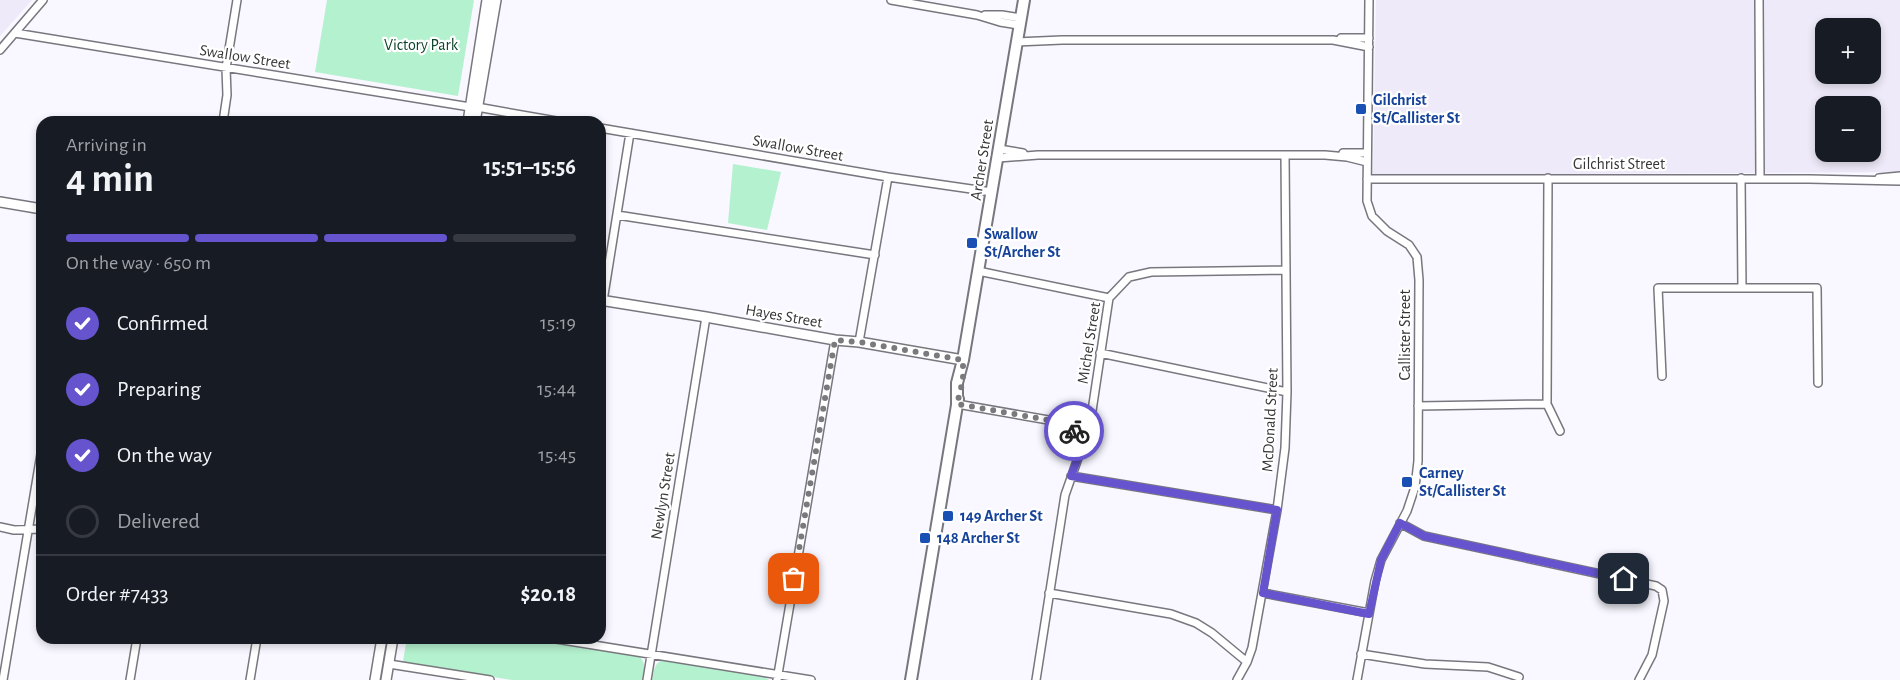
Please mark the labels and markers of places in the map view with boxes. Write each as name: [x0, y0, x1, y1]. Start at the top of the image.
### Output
place label: Gilchrist St/Callister St: [1373, 92, 1460, 126]
marker: Gilchrist St/Callister St: [1354, 102, 1368, 116]
place label: Swallow St/Archer St: [984, 226, 1061, 260]
marker: Swallow St/Archer St: [965, 236, 979, 250]
place label: Carney St/Callister St: [1419, 465, 1506, 499]
marker: Carney St/Callister St: [1400, 475, 1414, 489]
place label: 149 Archer St: [960, 508, 1043, 524]
marker: 149 Archer St: [941, 509, 955, 523]
place label: 148 Archer St: [937, 530, 1020, 546]
marker: 148 Archer St: [918, 531, 932, 545]
pin: [768, 553, 819, 604]
pin: [1598, 553, 1649, 604]

